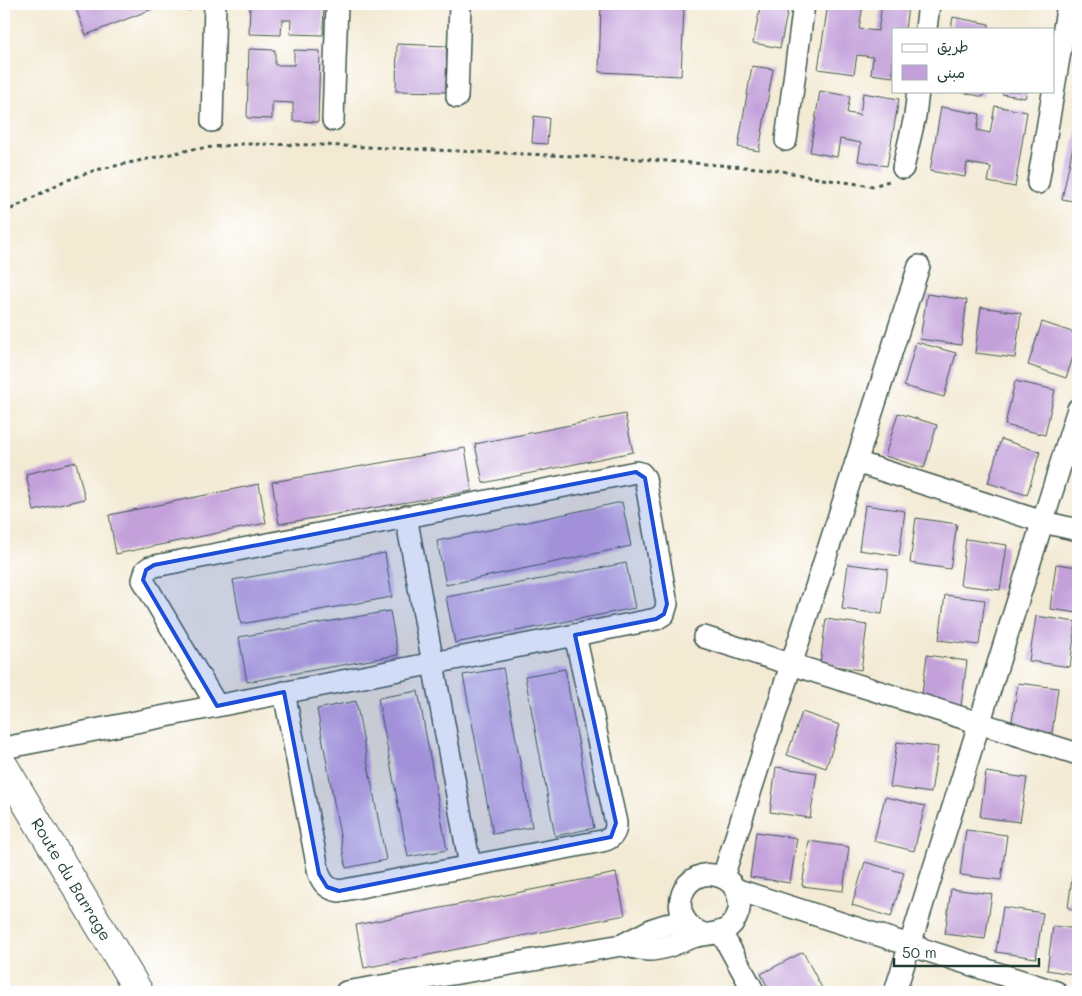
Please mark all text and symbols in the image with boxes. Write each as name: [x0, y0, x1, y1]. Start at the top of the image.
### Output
legend: [892, 28, 1054, 92]
text: طريق: [937, 36, 969, 56]
text: مبنى: [937, 62, 965, 83]
street label: Route du Barrage: [27, 814, 117, 944]
scale bar: [894, 936, 1040, 968]
text: 50 m: [902, 942, 937, 962]

